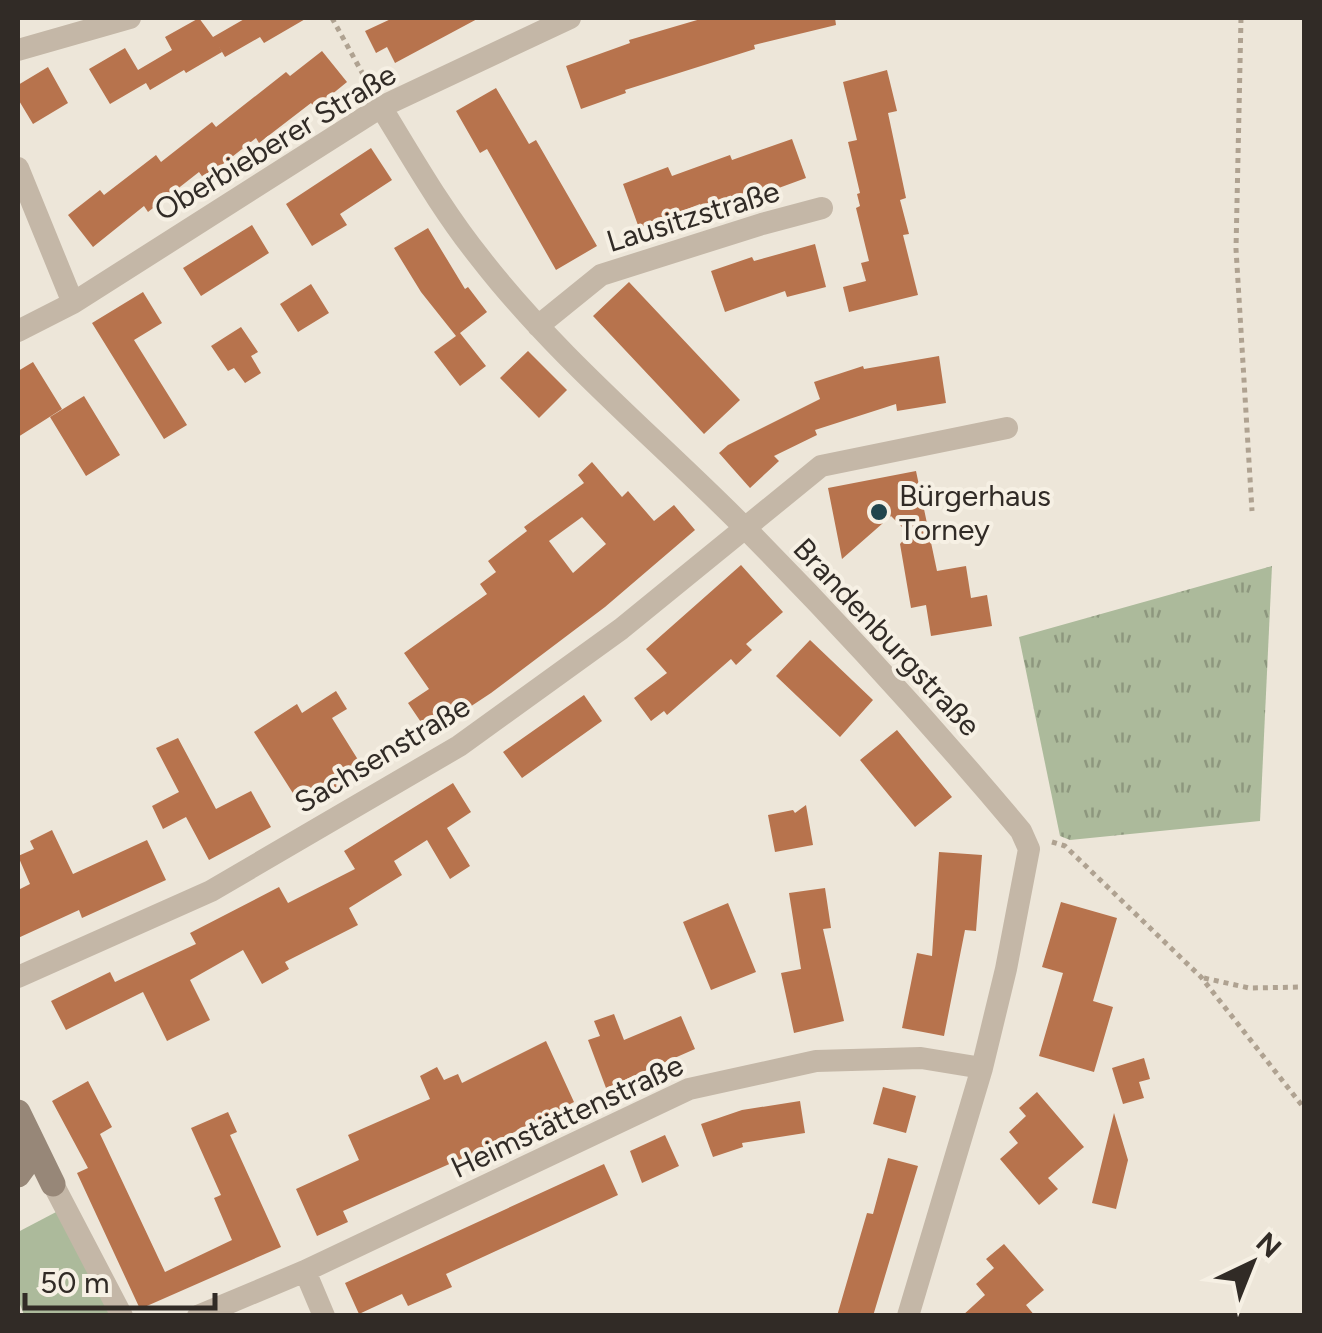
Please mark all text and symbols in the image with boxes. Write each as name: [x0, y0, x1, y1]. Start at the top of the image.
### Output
street label: Oberbieberer Straße: [148, 55, 402, 229]
street label: Lausitzstraße: [602, 172, 784, 260]
place label: Bürgerhaus Torney: [899, 477, 1051, 548]
marker: Bürgerhaus Torney: [868, 501, 890, 523]
street label: Brandenburgstraße: [786, 530, 988, 744]
street label: Sachsenstraße: [288, 687, 476, 821]
street label: Heimstättenstraße: [445, 1046, 689, 1186]
north arrow: [1202, 1213, 1302, 1313]
text: N: [1250, 1225, 1289, 1265]
scale bar: [25, 1248, 215, 1310]
text: 50 m: [40, 1264, 109, 1301]

